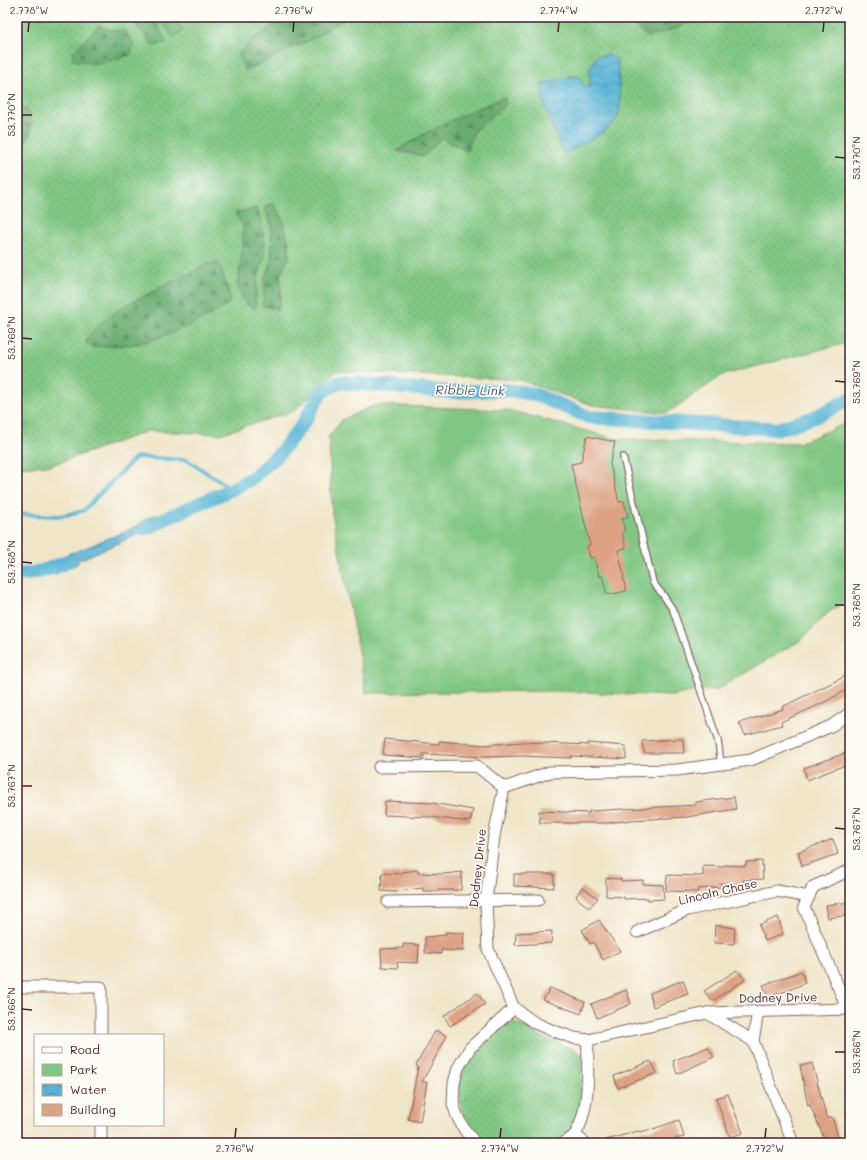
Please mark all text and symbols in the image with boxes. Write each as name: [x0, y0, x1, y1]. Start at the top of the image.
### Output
text: 2.778°W: [10, 3, 48, 17]
text: 2.776°W: [275, 3, 313, 17]
text: 2.774°W: [540, 3, 578, 17]
text: 2.772°W: [805, 3, 843, 17]
text: 53.770°N: [4, 93, 18, 137]
text: 53.770°N: [849, 136, 863, 180]
text: 53.769°N: [4, 316, 18, 360]
text: 53.769°N: [849, 360, 863, 404]
water label: Ribble Link: [435, 380, 506, 399]
text: 53.768°N: [4, 540, 18, 584]
text: 53.768°N: [849, 583, 863, 627]
text: 53.767°N: [4, 764, 18, 808]
text: 53.767°N: [849, 807, 863, 851]
street label: Dodney Drive: [465, 828, 489, 908]
street label: Lincoln Chase: [677, 874, 759, 908]
text: 53.766°N: [4, 987, 18, 1031]
street label: Dodney Drive: [738, 988, 818, 1006]
text: 53.766°N: [849, 1030, 863, 1074]
legend: [34, 1034, 164, 1126]
text: Road: [70, 1041, 100, 1057]
text: Park: [70, 1061, 97, 1077]
text: Water: [70, 1081, 107, 1097]
text: Building: [70, 1101, 116, 1117]
text: 2.776°W: [216, 1141, 254, 1155]
text: 2.774°W: [481, 1141, 519, 1155]
text: 2.772°W: [746, 1141, 784, 1155]

